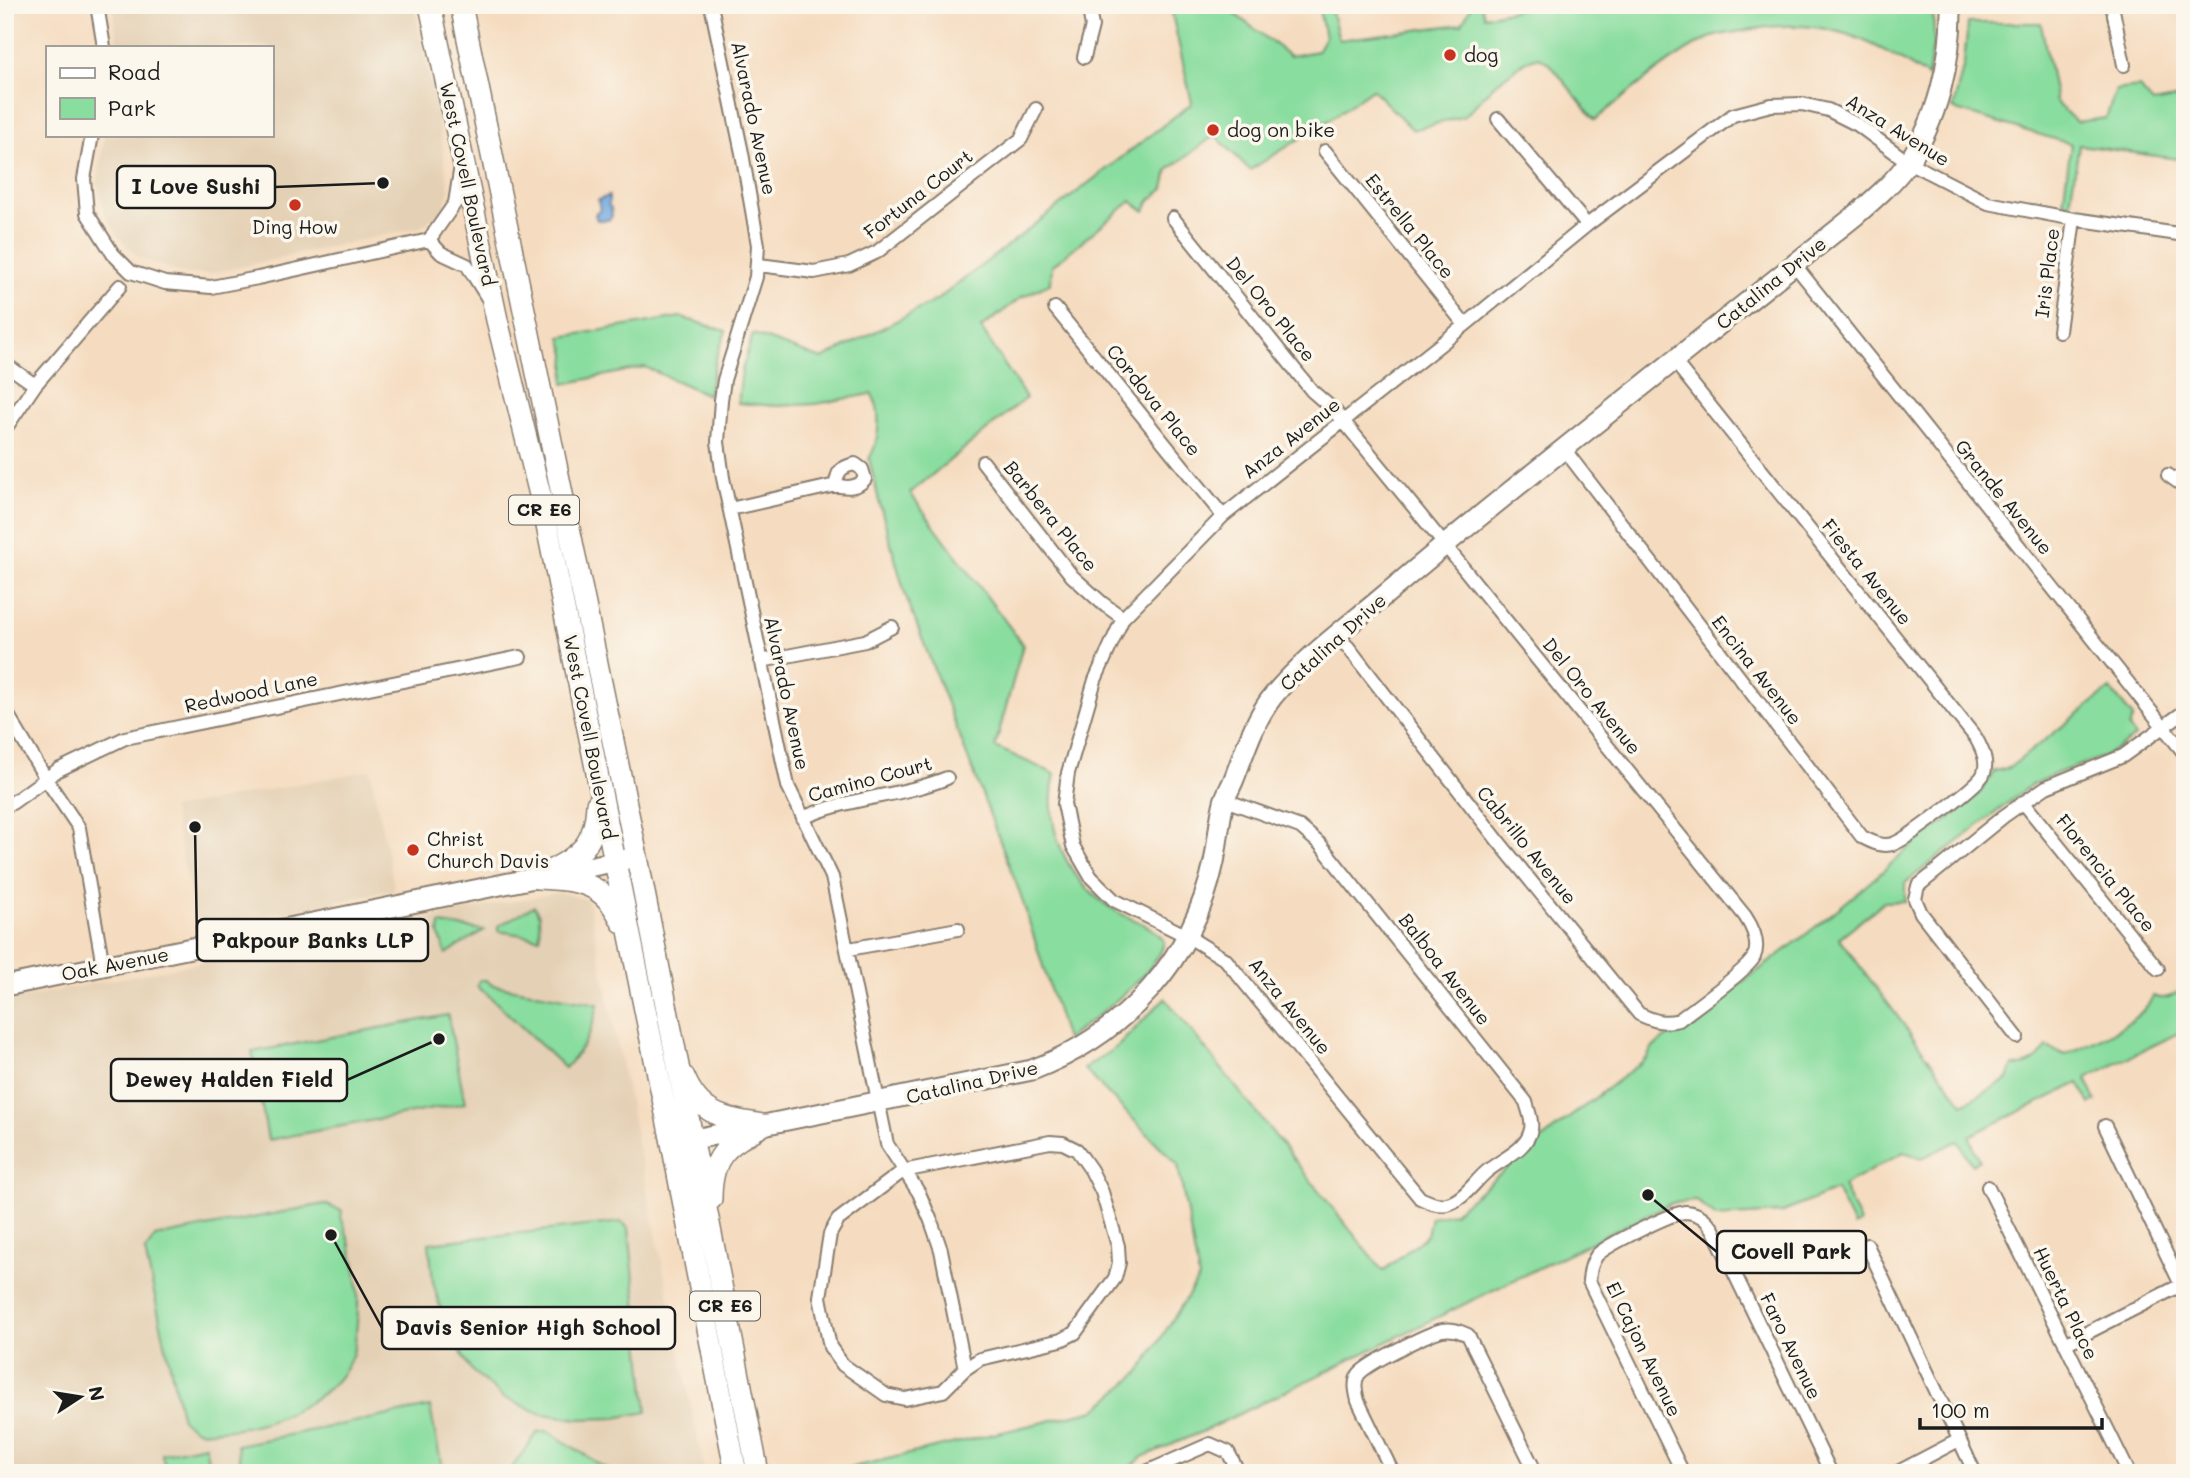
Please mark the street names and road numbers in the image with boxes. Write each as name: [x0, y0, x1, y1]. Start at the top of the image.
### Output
street label: Alvarado Avenue: [726, 39, 783, 197]
street label: West Covell Boulevard: [435, 80, 502, 288]
street label: Anza Avenue: [1842, 88, 1955, 171]
street label: Fortuna Court: [858, 143, 977, 244]
street label: Estrella Place: [1360, 168, 1461, 283]
street label: Iris Place: [2029, 227, 2064, 319]
street label: Catalina Drive: [1710, 230, 1831, 335]
street label: Del Oro Place: [1221, 251, 1322, 367]
street label: Cordova Place: [1102, 339, 1207, 461]
street label: Anza Avenue: [1237, 391, 1345, 484]
street label: Grande Avenue: [1950, 434, 2059, 560]
street label: Barbera Place: [999, 455, 1104, 576]
road number: CR E6: [509, 496, 579, 524]
street label: Fiesta Avenue: [1817, 514, 1918, 630]
street label: Catalina Drive: [1274, 587, 1391, 696]
street label: Encina Avenue: [1707, 610, 1808, 730]
street label: Alvarado Avenue: [759, 614, 816, 772]
street label: Del Oro Avenue: [1538, 632, 1647, 759]
street label: West Covell Boulevard: [558, 633, 623, 841]
street label: Redwood Lane: [182, 665, 320, 718]
street label: Camino Court: [805, 750, 935, 807]
street label: Cabrillo Avenue: [1472, 780, 1583, 909]
street label: Florencia Place: [2051, 809, 2162, 937]
street label: Balboa Avenue: [1394, 908, 1497, 1030]
street label: Oak Avenue: [59, 941, 171, 986]
street label: Anza Avenue: [1244, 952, 1337, 1059]
street label: Catalina Drive: [903, 1054, 1040, 1109]
street label: Huerta Place: [2028, 1242, 2105, 1363]
street label: El Cajon Avenue: [1601, 1277, 1688, 1420]
street label: Faro Avenue: [1755, 1289, 1828, 1403]
road number: CR E6: [690, 1292, 760, 1321]

